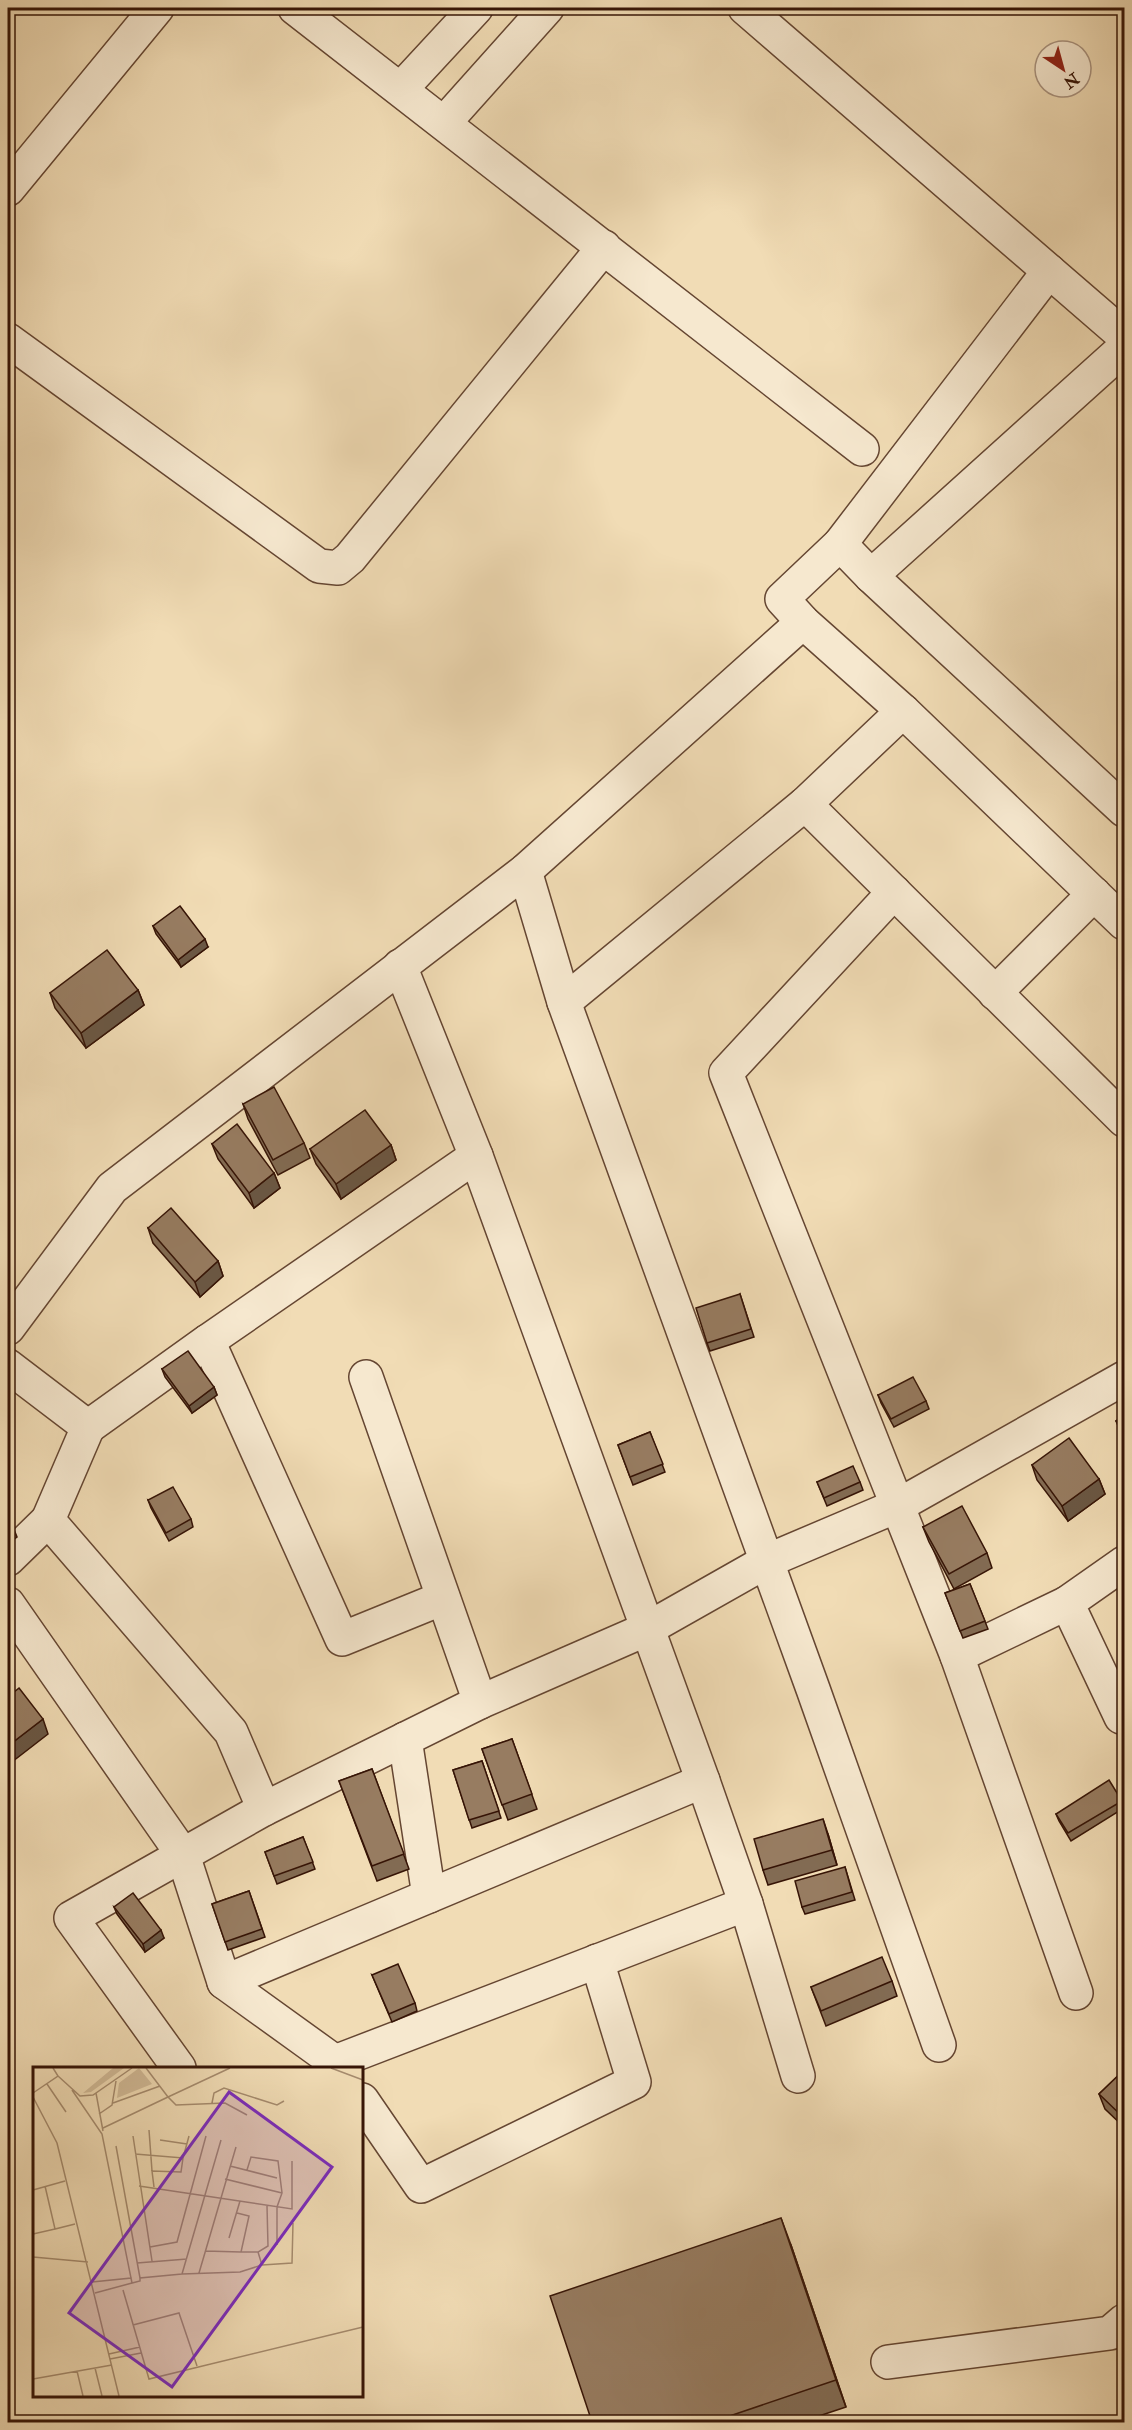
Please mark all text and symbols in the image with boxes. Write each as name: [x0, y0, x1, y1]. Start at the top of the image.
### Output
north arrow: [1033, 39, 1093, 99]
text: N: [1059, 67, 1084, 93]
inset map: [33, 2067, 363, 2397]

